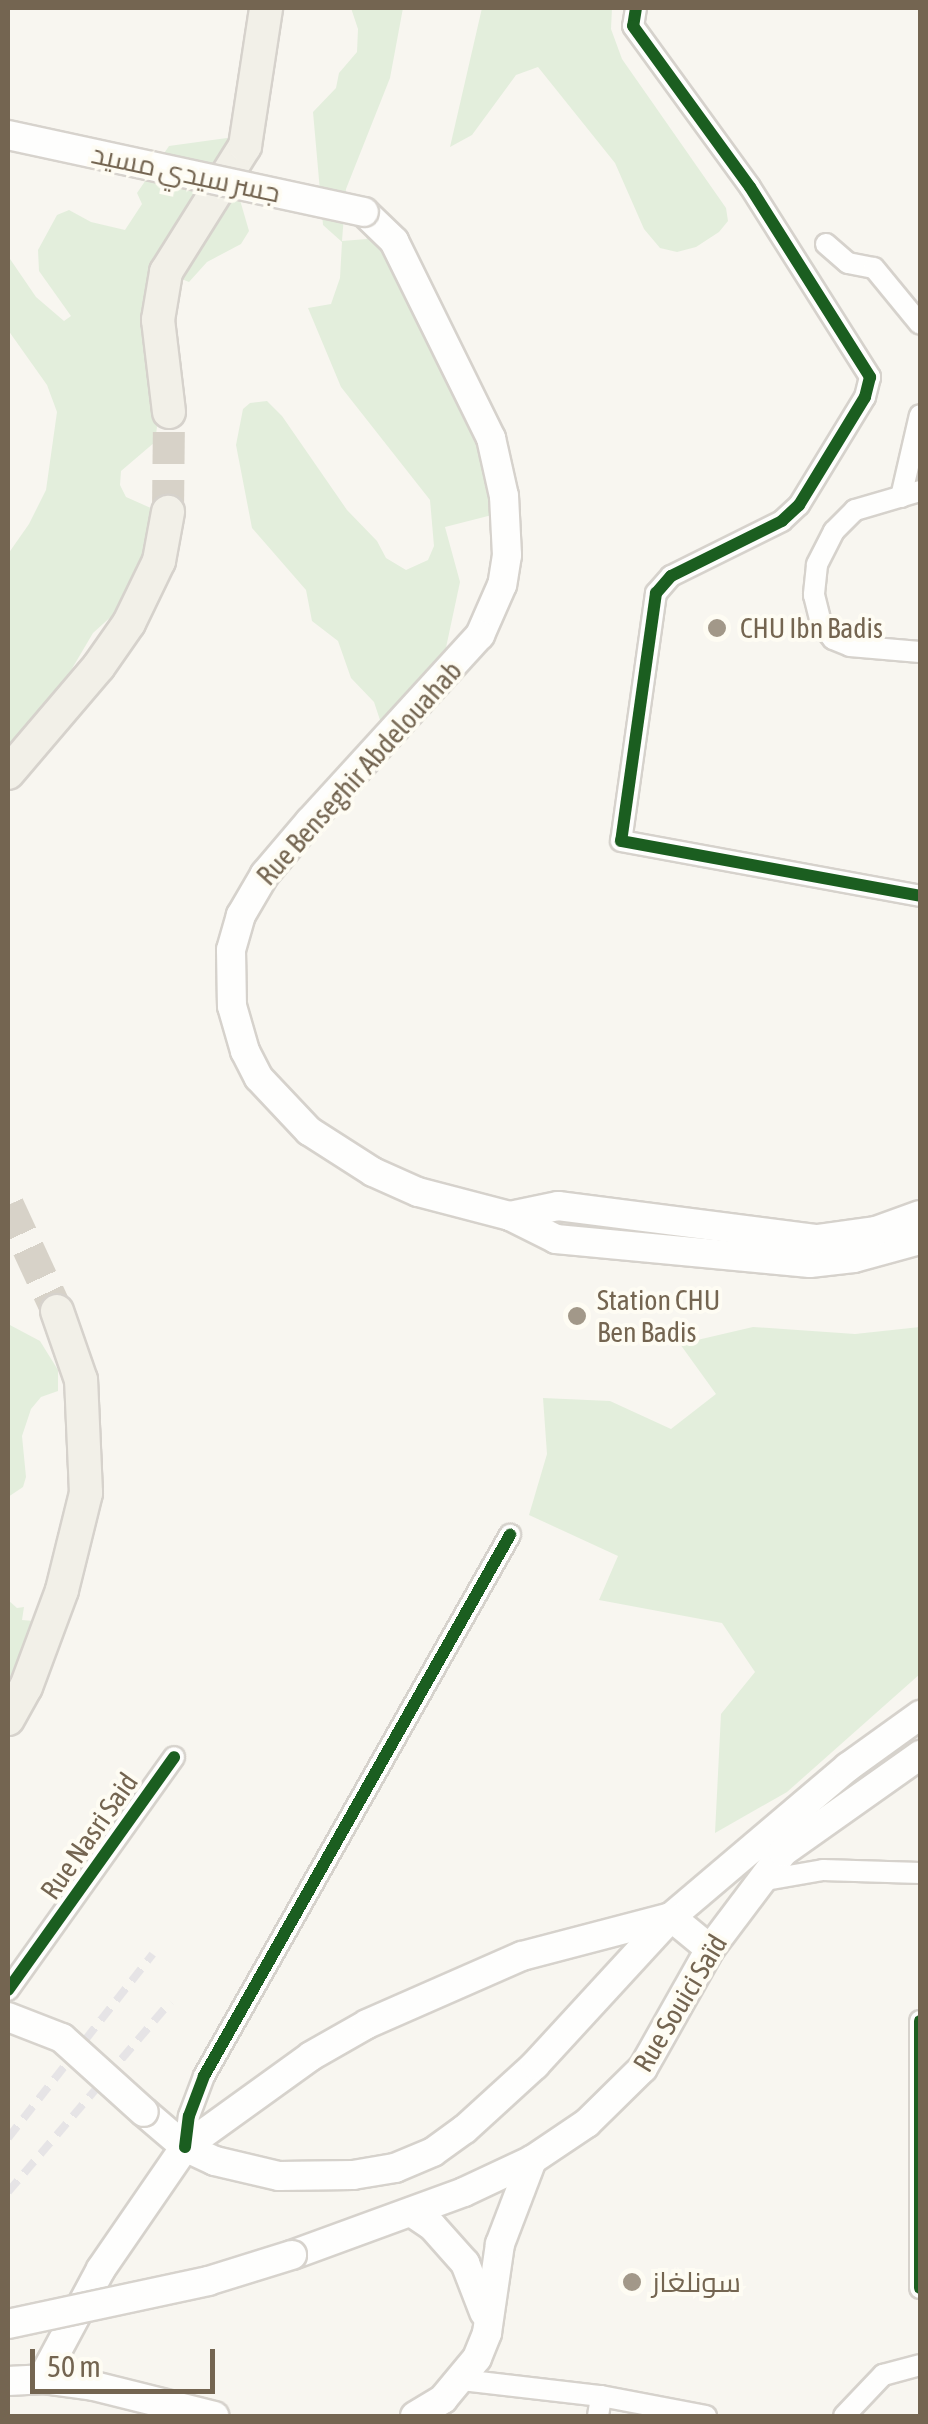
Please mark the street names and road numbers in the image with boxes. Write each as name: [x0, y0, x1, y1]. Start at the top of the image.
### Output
street label: جسر سيدي مسيد: [89, 137, 283, 209]
street label: Rue Benseghir Abdelouahab: [249, 654, 469, 892]
street label: Rue Nasri Said: [33, 1766, 145, 1906]
street label: Rue Souici Saïd: [626, 1928, 734, 2078]

